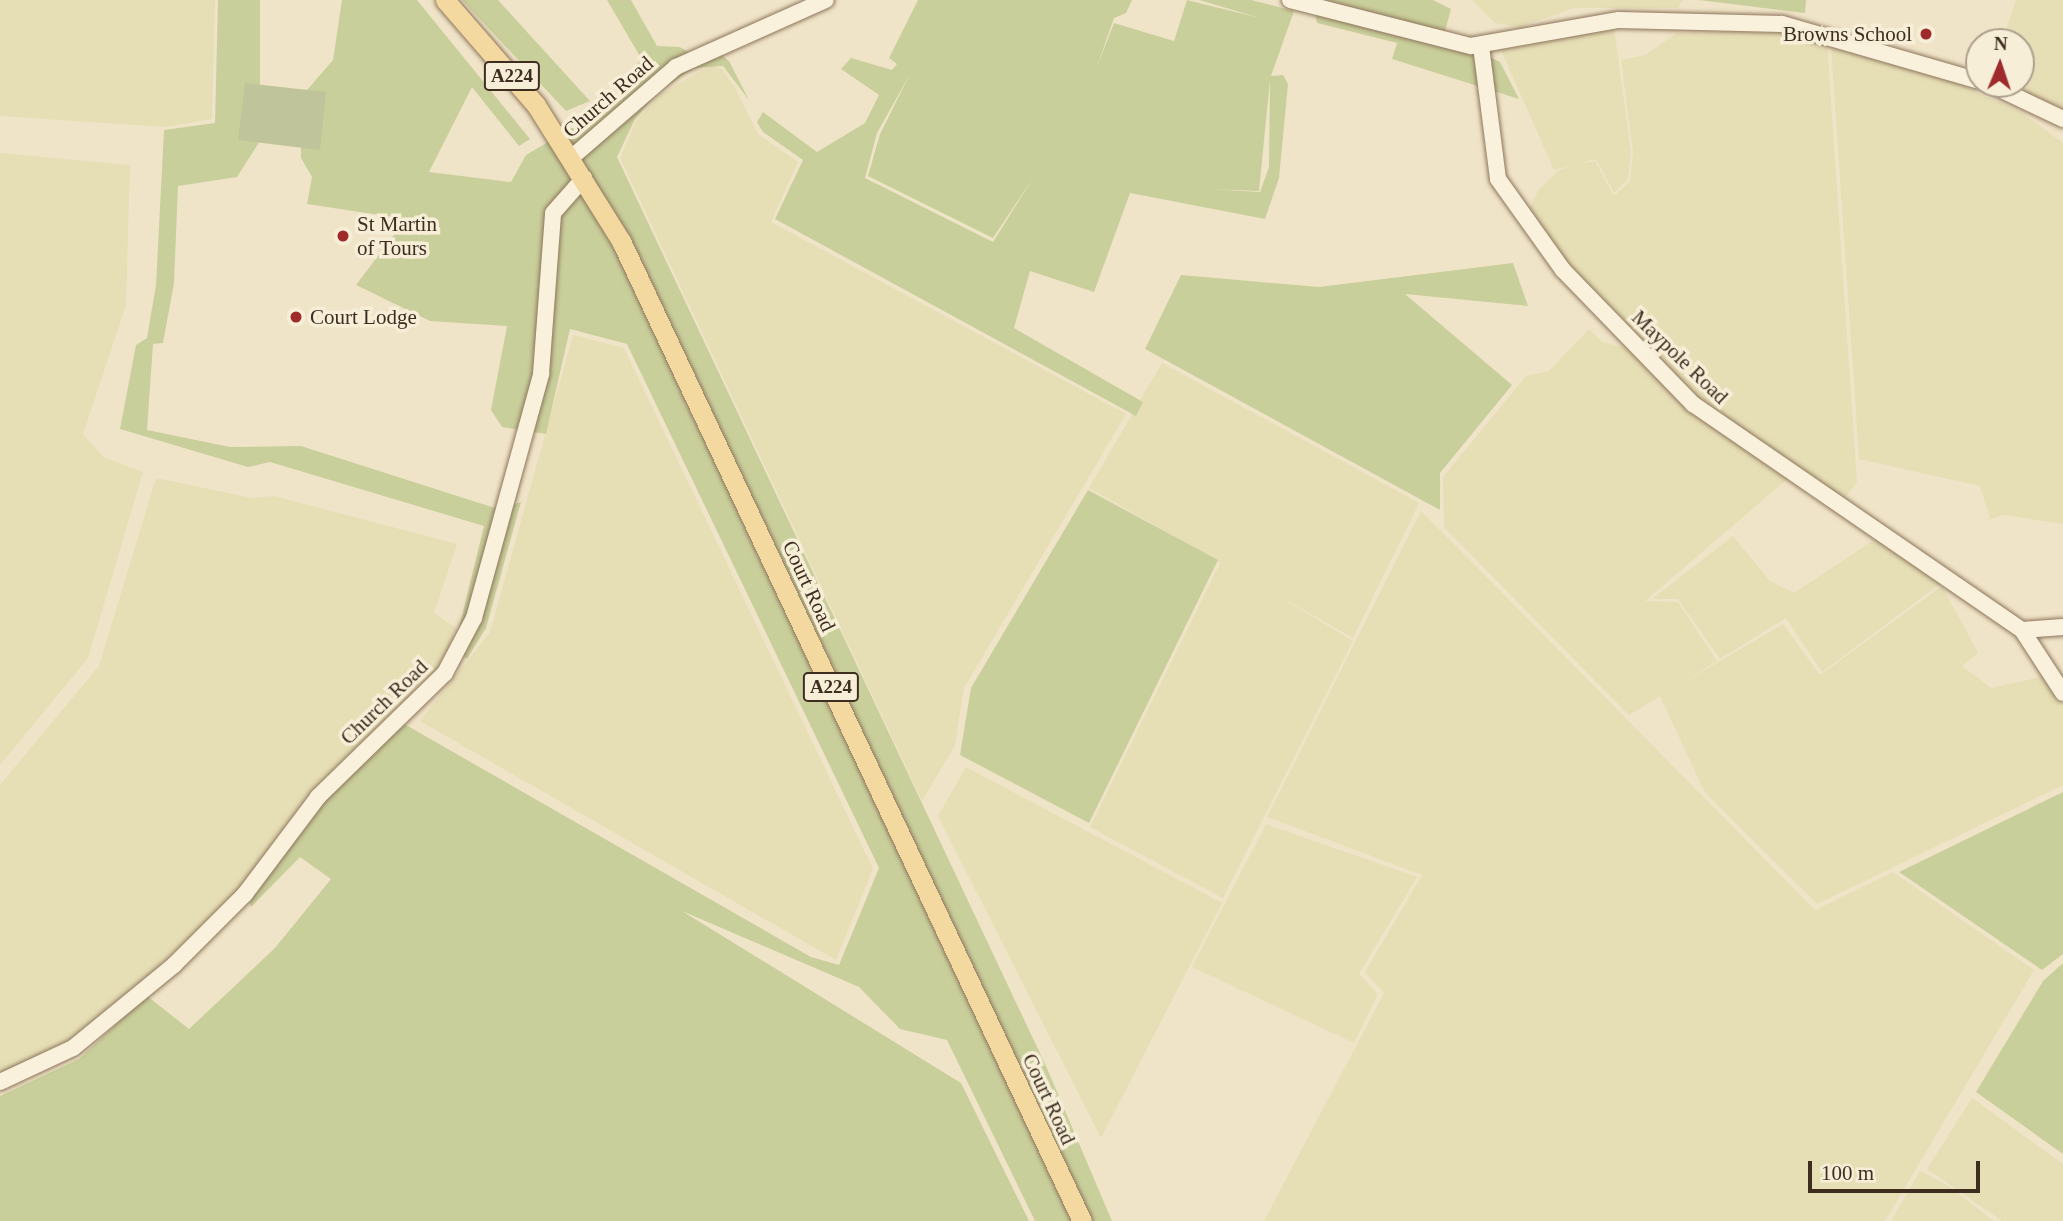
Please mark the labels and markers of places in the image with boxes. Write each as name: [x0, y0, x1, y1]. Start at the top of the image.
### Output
place label: Browns School: [1783, 21, 1912, 47]
marker: Browns School: [1918, 26, 1934, 42]
place label: St Martin of Tours: [357, 211, 437, 261]
marker: St Martin of Tours: [335, 228, 351, 244]
place label: Court Lodge: [310, 304, 417, 330]
marker: Court Lodge: [288, 309, 304, 325]

